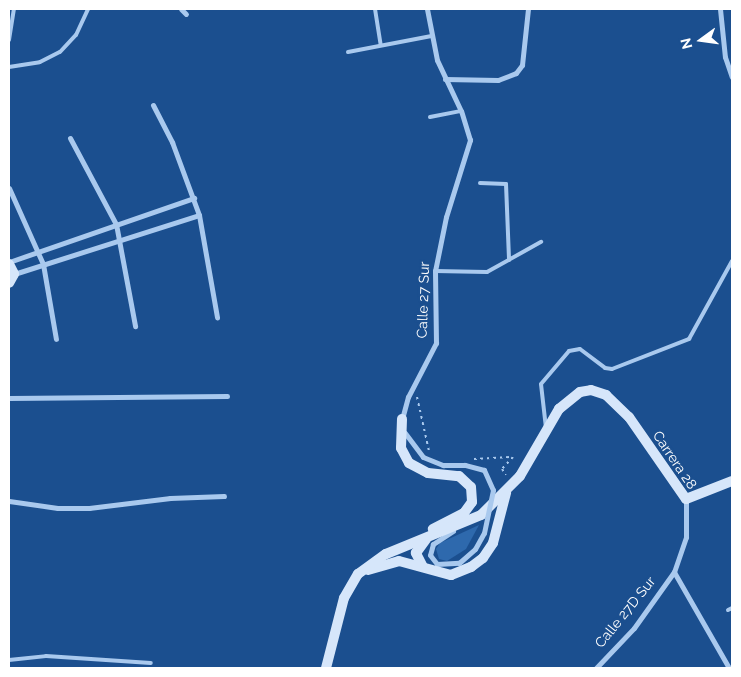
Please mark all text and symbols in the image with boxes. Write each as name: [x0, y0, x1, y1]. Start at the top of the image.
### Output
north arrow: [676, 15, 726, 65]
text: N: [677, 37, 696, 51]
street label: Calle 27 Sur: [413, 261, 433, 339]
street label: Carrera 28: [649, 428, 701, 492]
street label: Calle 27D Sur: [591, 573, 659, 651]

